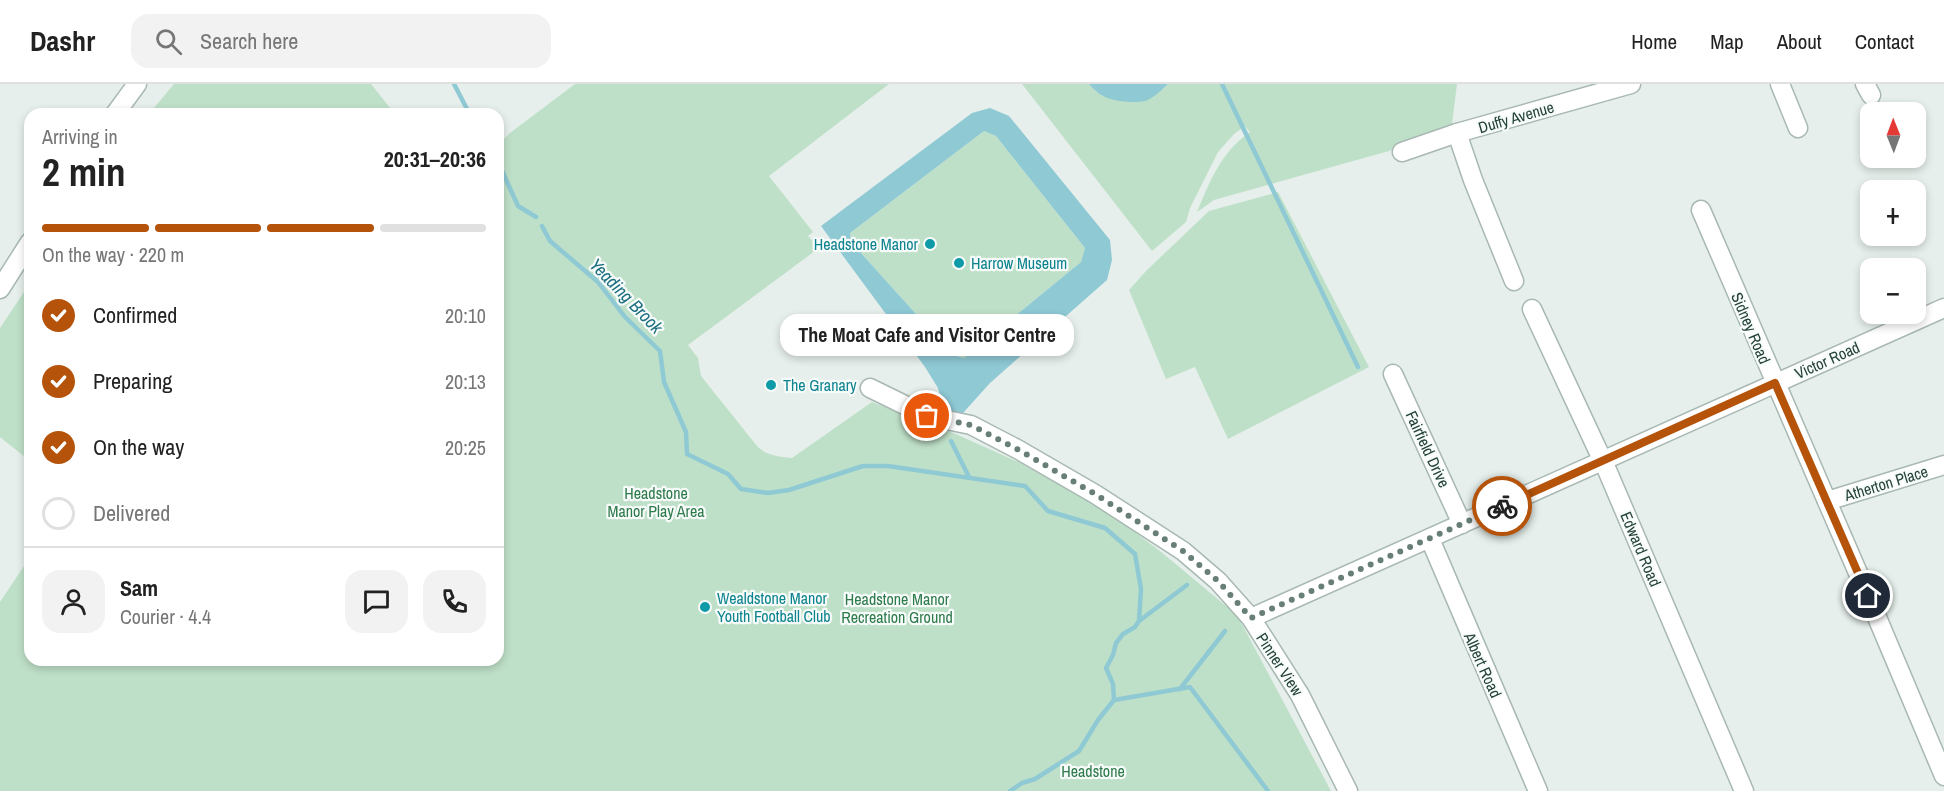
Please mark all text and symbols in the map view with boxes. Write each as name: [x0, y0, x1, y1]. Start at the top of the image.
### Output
search box: [131, 14, 551, 68]
text: Dashr: [30, 22, 95, 60]
icon: search: [152, 25, 185, 58]
text: Search here: [200, 26, 298, 56]
text: Home: [1631, 27, 1677, 56]
text: Map: [1710, 27, 1744, 56]
text: About: [1777, 27, 1822, 56]
text: Contact: [1855, 27, 1914, 56]
street label: Duffy Avenue: [1476, 96, 1556, 138]
north arrow: [1860, 102, 1926, 168]
map controls: [1860, 102, 1926, 324]
text: Arriving in: [42, 123, 118, 150]
text: 20:31–20:36: [384, 144, 486, 174]
text: 2 min: [42, 146, 126, 198]
button: +: [1860, 180, 1926, 246]
place label: Headstone Manor: [814, 233, 919, 255]
marker: Headstone Manor: [923, 237, 937, 251]
text: On the way · 220 m: [42, 241, 184, 268]
water label: Yeading Brook: [584, 252, 669, 339]
place label: Harrow Museum: [971, 252, 1067, 274]
marker: Harrow Museum: [952, 256, 966, 270]
button: −: [1860, 258, 1926, 324]
street label: Sidney Road: [1726, 289, 1776, 367]
icon: check: [42, 299, 75, 332]
text: Confirmed: [93, 300, 177, 330]
text: 20:10: [445, 302, 486, 329]
callout: The Moat Cafe and Visitor Centre: [780, 314, 1074, 356]
text: The Moat Cafe and Visitor Centre: [798, 321, 1056, 348]
street label: Victor Road: [1791, 336, 1863, 384]
icon: check: [42, 365, 75, 398]
text: Preparing: [93, 366, 172, 396]
text: 20:13: [445, 368, 486, 395]
place label: The Granary: [783, 374, 857, 396]
marker: The Granary: [764, 378, 778, 392]
pin: [901, 390, 952, 441]
icon: bag: [910, 399, 943, 432]
street label: Fairfield Drive: [1401, 407, 1455, 491]
icon: check: [42, 431, 75, 464]
text: On the way: [93, 432, 184, 462]
text: 20:25: [445, 434, 486, 461]
street label: Atherton Place: [1841, 460, 1930, 506]
courier: [1472, 476, 1532, 536]
park label: Headstone Manor Play Area: [608, 482, 705, 522]
icon: bike: [1486, 490, 1519, 523]
text: Delivered: [93, 498, 170, 528]
street label: Edward Road: [1615, 508, 1667, 590]
button: person: [42, 570, 105, 633]
button: chat: [345, 570, 408, 633]
button: phone: [423, 570, 486, 633]
pin: [1842, 570, 1893, 621]
text: Sam: [120, 573, 158, 603]
icon: home: [1851, 579, 1884, 612]
place label: Wealdstone Manor Youth Football Club: [717, 587, 831, 627]
park label: Headstone Manor Recreation Ground: [841, 588, 953, 628]
marker: Wealdstone Manor Youth Football Club: [698, 600, 712, 614]
text: Courier · 4.4: [120, 603, 211, 630]
street label: Pinner View: [1251, 628, 1309, 700]
street label: Albert Road: [1458, 628, 1507, 701]
park label: Headstone: [1061, 760, 1125, 782]

